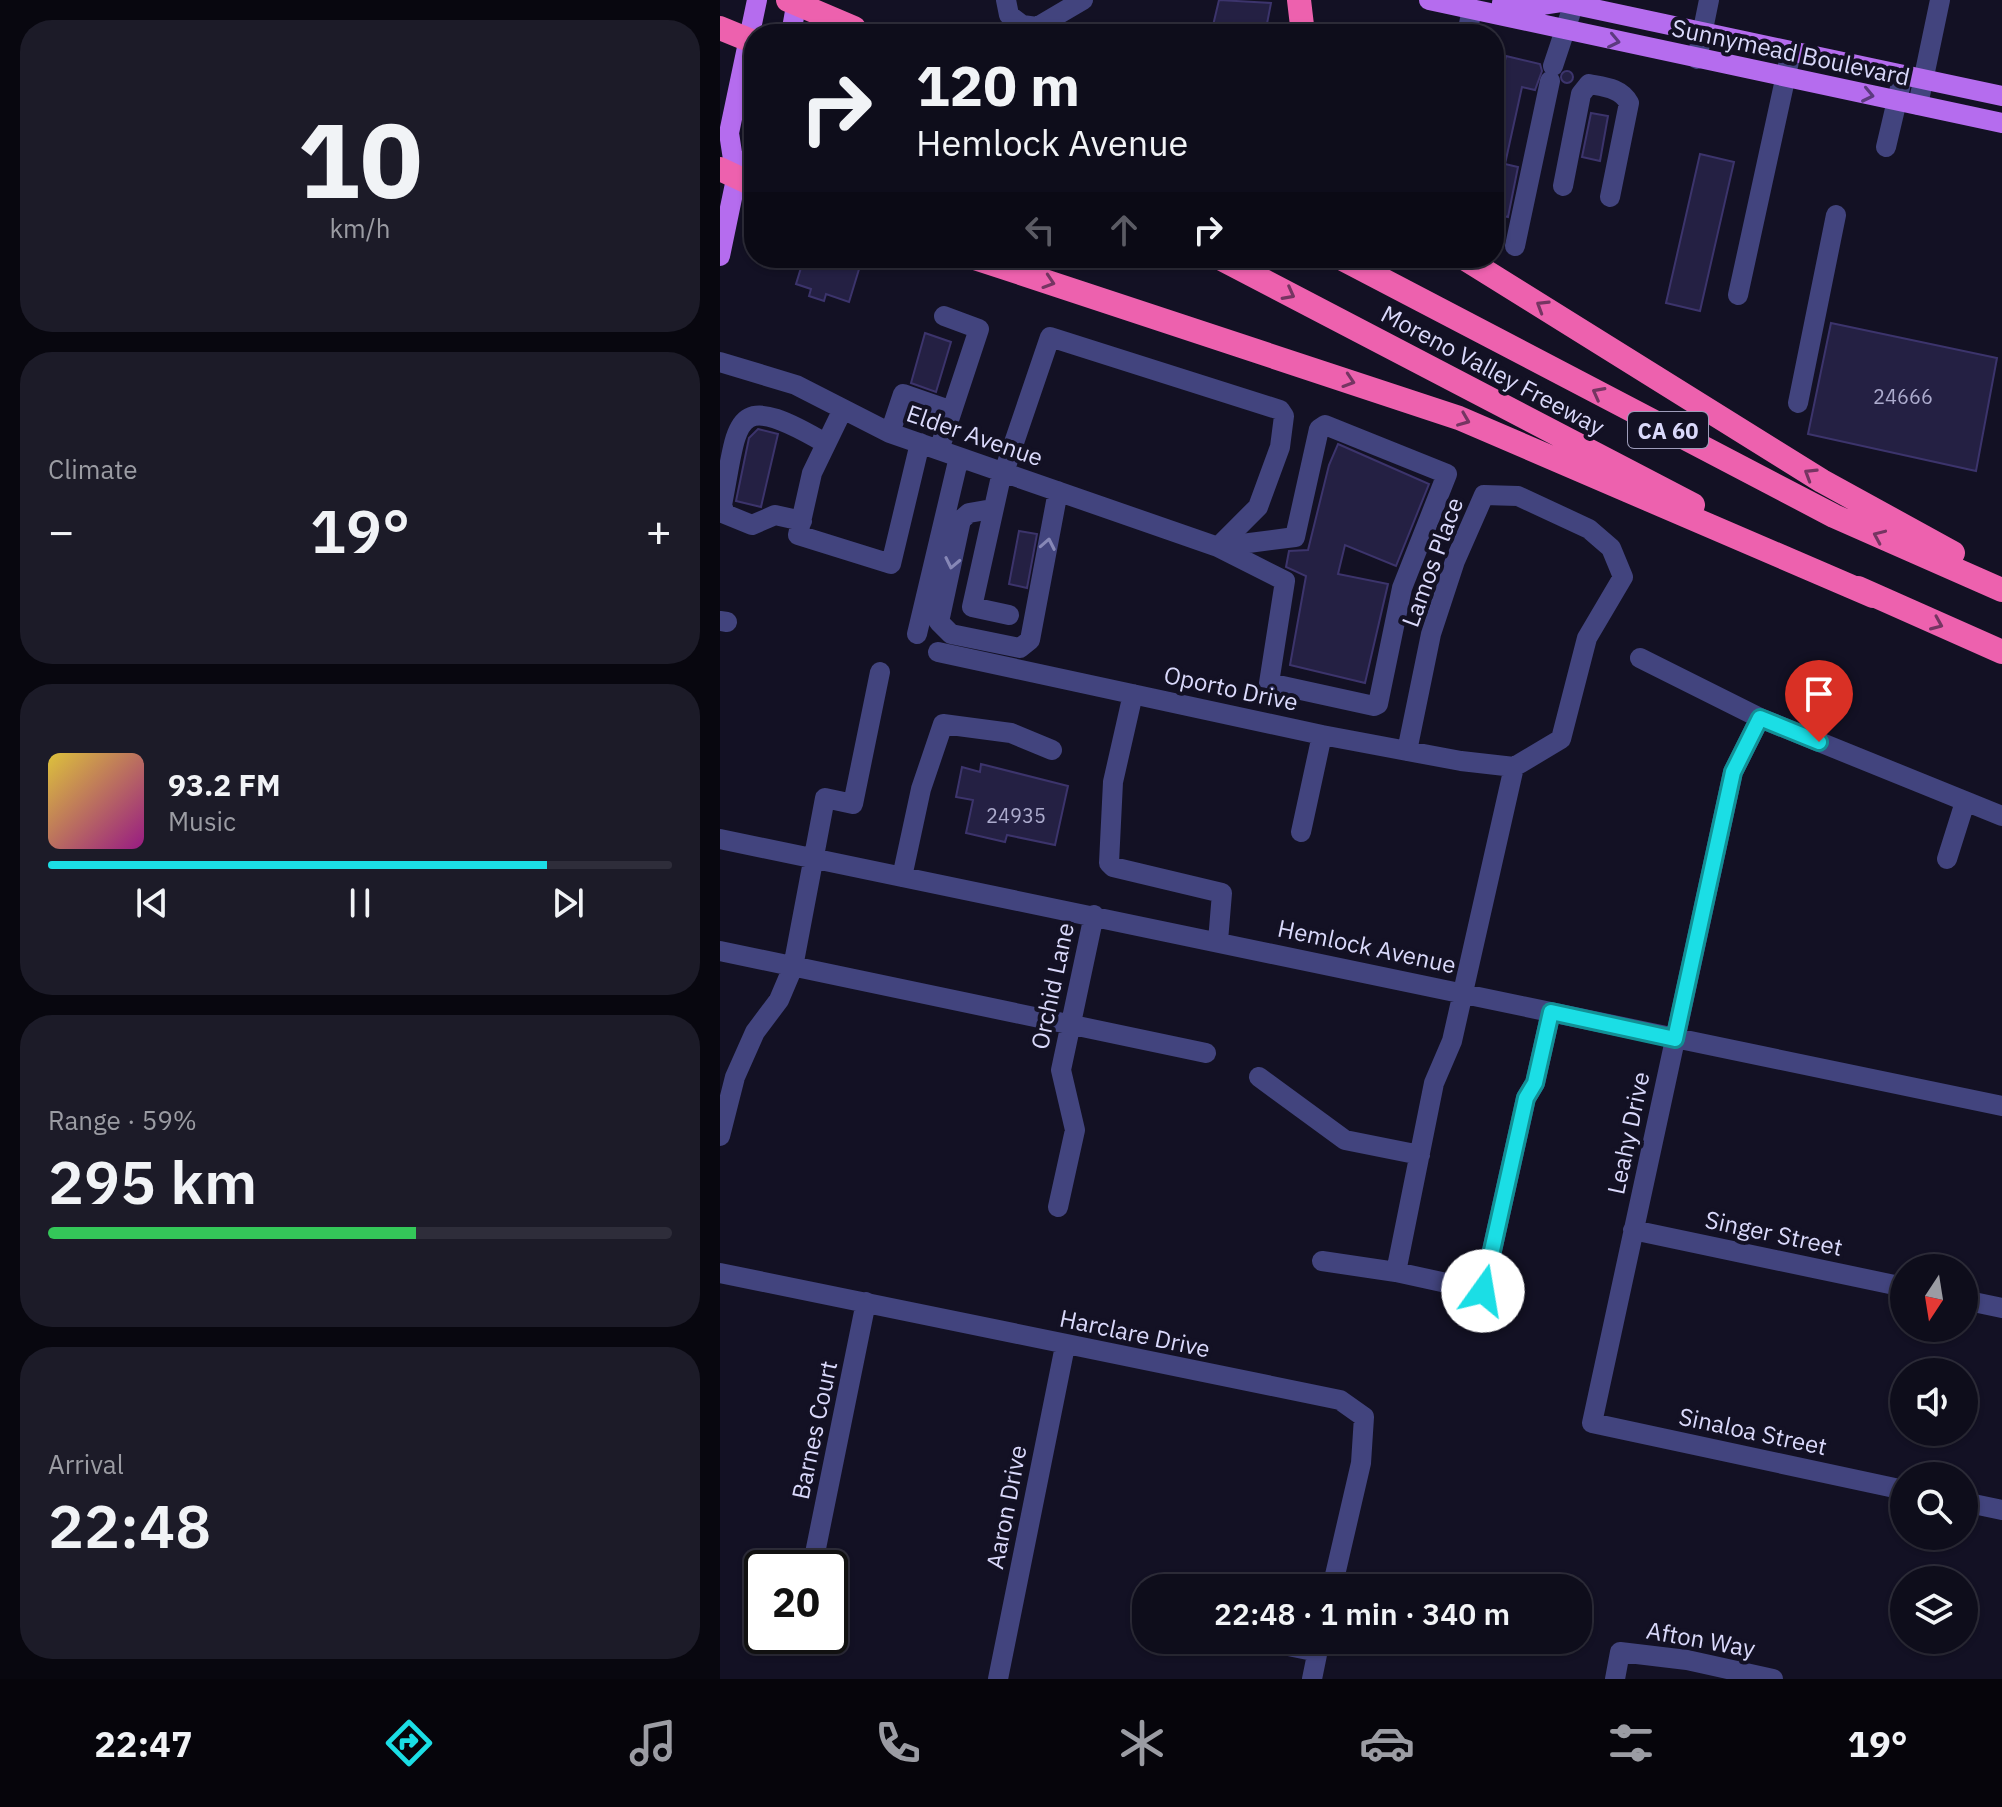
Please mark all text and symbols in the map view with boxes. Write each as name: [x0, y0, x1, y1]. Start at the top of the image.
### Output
street label: Sunnymead Boulevard: [1669, 11, 1913, 93]
one-way arrow: [1607, 32, 1621, 49]
text: 120 m: [916, 49, 1080, 121]
icon: right: [784, 56, 888, 160]
one-way arrow: [1861, 86, 1875, 103]
text: 10: [298, 91, 422, 227]
text: Hemlock Avenue: [916, 119, 1188, 166]
icon: left: [1018, 208, 1062, 252]
icon: ahead: [1102, 208, 1146, 252]
icon: right: [1186, 208, 1230, 252]
text: km/h: [329, 211, 391, 245]
one-way arrow: [1041, 273, 1055, 289]
one-way arrow: [1281, 285, 1295, 300]
street label: Moreno Valley Freeway: [1376, 298, 1610, 442]
one-way arrow: [1536, 301, 1551, 316]
one-way arrow: [1341, 372, 1355, 388]
house number: 24666: [1873, 383, 1933, 410]
one-way arrow: [1592, 387, 1606, 403]
street label: Elder Avenue: [903, 397, 1047, 473]
one-way arrow: [1456, 410, 1470, 427]
road number: CA 60: [1628, 412, 1708, 448]
text: Climate: [48, 452, 138, 486]
one-way arrow: [1804, 468, 1819, 483]
text: 19°: [310, 491, 410, 570]
street label: Lamos Place: [1394, 493, 1470, 631]
text: −: [48, 502, 74, 559]
text: +: [646, 502, 672, 559]
one-way arrow: [1873, 530, 1887, 546]
one-way arrow: [1039, 538, 1056, 551]
one-way arrow: [944, 555, 961, 569]
one-way arrow: [1929, 614, 1943, 630]
street label: Oporto Drive: [1161, 658, 1301, 718]
pin: [1785, 660, 1853, 742]
icon: arrive: [1797, 672, 1841, 716]
text: 93.2 FM: [168, 765, 281, 804]
house number: 24935: [986, 802, 1046, 829]
text: Music: [168, 804, 236, 838]
icon: previous: [130, 881, 174, 925]
icon: pause: [338, 881, 382, 925]
icon: next: [546, 881, 590, 925]
street label: Hemlock Avenue: [1275, 911, 1459, 981]
street label: Orchid Lane: [1023, 920, 1081, 1052]
street label: Leahy Drive: [1599, 1069, 1657, 1197]
text: Range · 59%: [48, 1103, 197, 1137]
text: 295 km: [48, 1142, 257, 1221]
street label: Singer Street: [1702, 1203, 1846, 1263]
position arrow: [1441, 1249, 1525, 1333]
north arrow: [1890, 1254, 1978, 1342]
map controls: [1890, 1254, 1978, 1654]
street label: Harclare Drive: [1057, 1301, 1213, 1365]
street label: Barnes Court: [784, 1358, 844, 1502]
button: sound: [1890, 1358, 1978, 1446]
street label: Sinaloa Street: [1676, 1400, 1830, 1462]
street label: Aaron Drive: [978, 1442, 1034, 1572]
text: Arrival: [48, 1447, 124, 1481]
button: search: [1890, 1462, 1978, 1550]
text: 22:48: [48, 1486, 211, 1565]
speed limit sign: 20: [744, 1550, 848, 1654]
button: layers: [1890, 1566, 1978, 1654]
text: 22:48 · 1 min · 340 m: [1214, 1594, 1510, 1633]
street label: Afton Way: [1644, 1614, 1758, 1664]
icon: directions: [381, 1715, 437, 1771]
icon: music: [625, 1715, 681, 1771]
icon: phone: [870, 1715, 926, 1771]
icon: climate: [1114, 1715, 1170, 1771]
icon: car: [1359, 1715, 1415, 1771]
icon: filters: [1603, 1715, 1659, 1771]
text: 22:47: [94, 1720, 193, 1767]
text: 19°: [1848, 1720, 1908, 1767]

